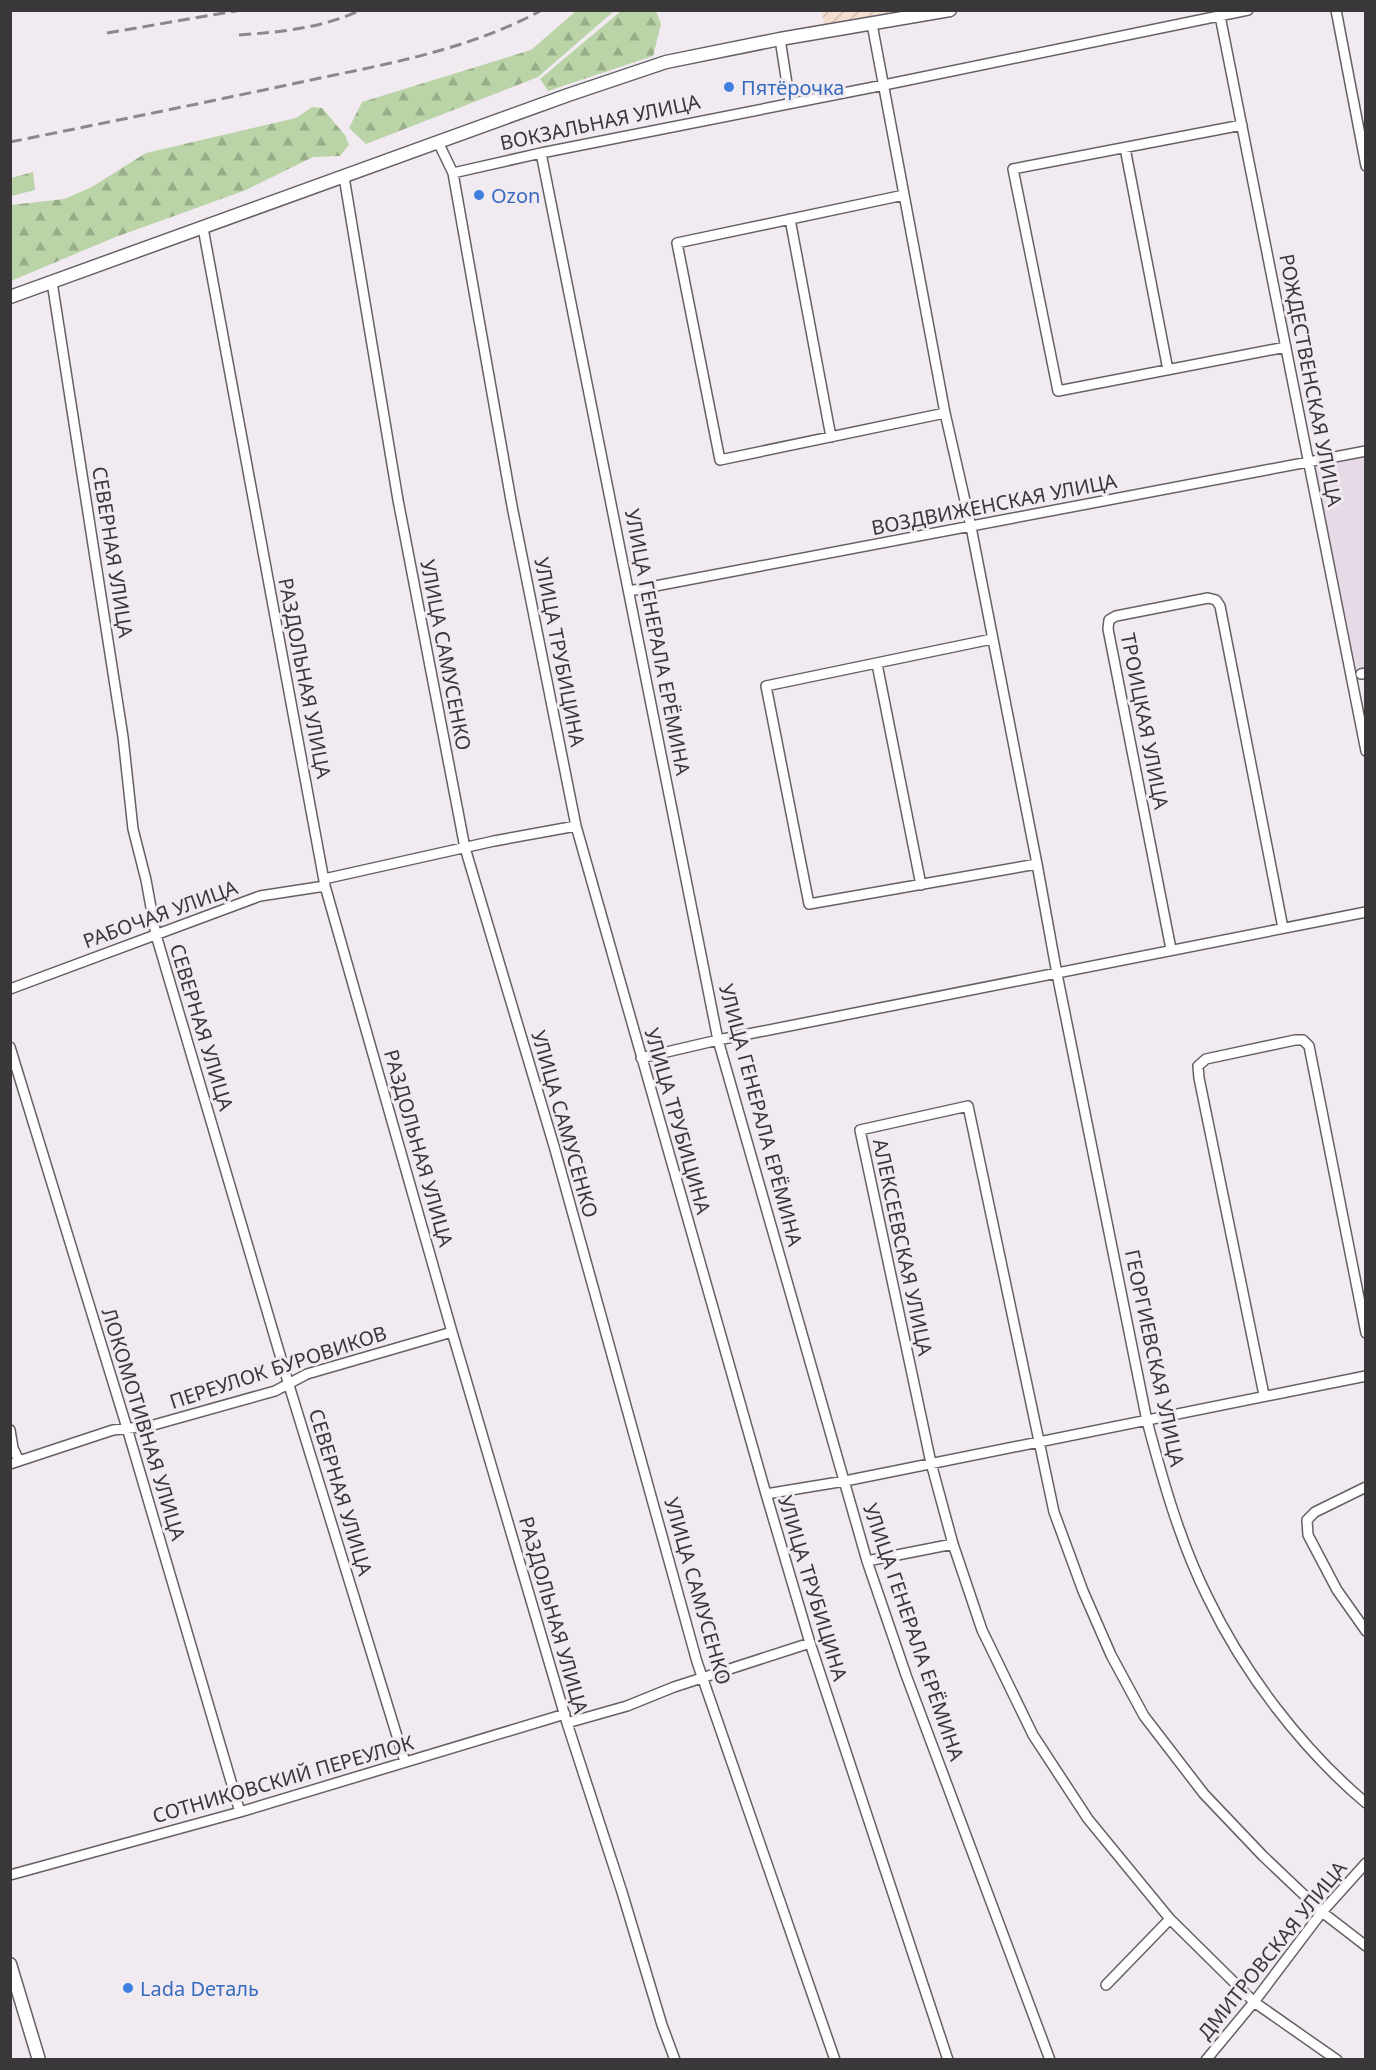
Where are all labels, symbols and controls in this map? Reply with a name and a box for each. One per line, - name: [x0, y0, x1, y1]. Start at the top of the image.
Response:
- place label: Пятёрочка: [741, 74, 844, 101]
- marker: Пятёрочка: [722, 80, 736, 94]
- street label: ВОКЗАЛЬНАЯ УЛИЦА: [497, 88, 703, 156]
- place label: Ozon: [491, 182, 540, 209]
- marker: Ozon: [472, 188, 486, 202]
- street label: РОЖДЕСТВЕНСКАЯ УЛИЦА: [1273, 251, 1349, 509]
- street label: СЕВЕРНАЯ УЛИЦА: [86, 465, 140, 640]
- street label: ВОЗДВИЖЕНСКАЯ УЛИЦА: [869, 467, 1119, 541]
- street label: УЛИЦА ГЕНЕРАЛА ЕРЁМИНА: [619, 507, 697, 778]
- street label: УЛИЦА ТРУБИЦИНА: [528, 555, 592, 749]
- street label: УЛИЦА САМУСЕНКО: [414, 557, 478, 753]
- street label: РАЗДОЛЬНАЯ УЛИЦА: [272, 575, 338, 781]
- street label: ТРОИЦКАЯ УЛИЦА: [1115, 631, 1175, 812]
- street label: РАБОЧАЯ УЛИЦА: [79, 873, 241, 955]
- street label: СЕВЕРНАЯ УЛИЦА: [164, 940, 240, 1114]
- street label: УЛИЦА ГЕНЕРАЛА ЕРЁМИНА: [713, 981, 809, 1249]
- street label: УЛИЦА ТРУБИЦИНА: [638, 1025, 718, 1217]
- street label: УЛИЦА САМУСЕНКО: [525, 1027, 605, 1221]
- street label: РАЗДОЛЬНАЯ УЛИЦА: [378, 1046, 460, 1250]
- street label: АЛЕКСЕЕВСКАЯ УЛИЦА: [867, 1136, 939, 1358]
- street label: ГЕОРГИЕВСКАЯ УЛИЦА: [1119, 1247, 1191, 1469]
- street label: ЛОКОМОТИВНАЯ УЛИЦА: [96, 1305, 192, 1544]
- street label: ПЕРЕУЛОК БУРОВИКОВ: [166, 1319, 390, 1415]
- street label: СЕВЕРНАЯ УЛИЦА: [303, 1405, 379, 1579]
- street label: УЛИЦА ТРУБИЦИНА: [772, 1492, 854, 1684]
- street label: УЛИЦА САМУСЕНКО: [658, 1494, 738, 1688]
- street label: УЛИЦА ГЕНЕРАЛА ЕРЁМИНА: [857, 1500, 971, 1765]
- street label: РАЗДОЛЬНАЯ УЛИЦА: [513, 1513, 595, 1717]
- street label: СОТНИКОВСКИЙ ПЕРЕУЛОК: [149, 1729, 417, 1829]
- street label: ДМИТРОВСКАЯ УЛИЦА: [1192, 1855, 1353, 2045]
- place label: Lada Dеталь: [140, 1975, 259, 2002]
- marker: Lada Dеталь: [121, 1981, 135, 1995]

